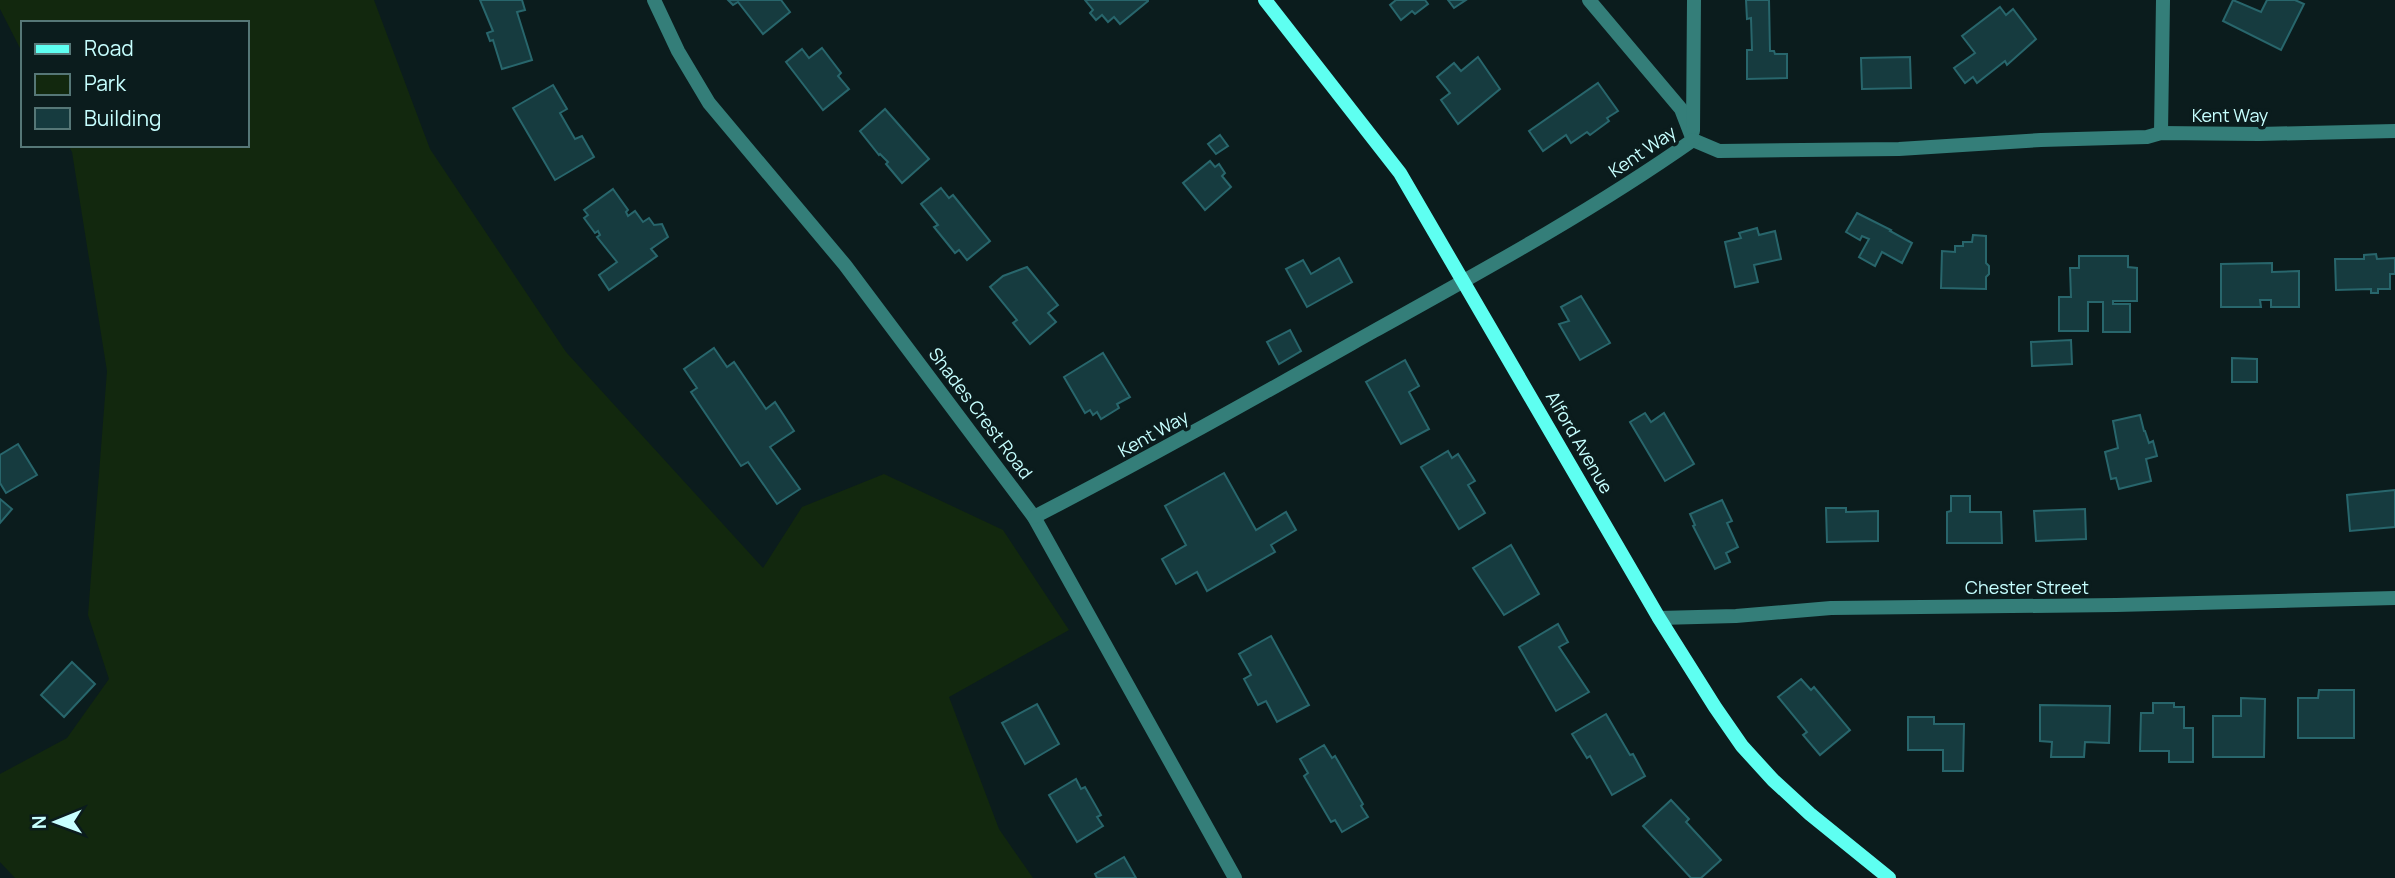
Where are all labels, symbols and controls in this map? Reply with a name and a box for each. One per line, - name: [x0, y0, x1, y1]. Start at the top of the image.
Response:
- legend: [21, 21, 248, 147]
- text: Road: [84, 34, 134, 62]
- text: Park: [84, 69, 126, 97]
- street label: Kent Way: [2192, 103, 2269, 127]
- text: Building: [84, 104, 161, 132]
- street label: Kent Way: [1603, 119, 1681, 182]
- street label: Shades Crest Road: [924, 342, 1038, 484]
- street label: Alford Avenue: [1541, 386, 1619, 498]
- street label: Kent Way: [1114, 404, 1193, 462]
- street label: Chester Street: [1965, 575, 2089, 599]
- north arrow: [21, 787, 91, 857]
- text: N: [26, 815, 52, 829]

